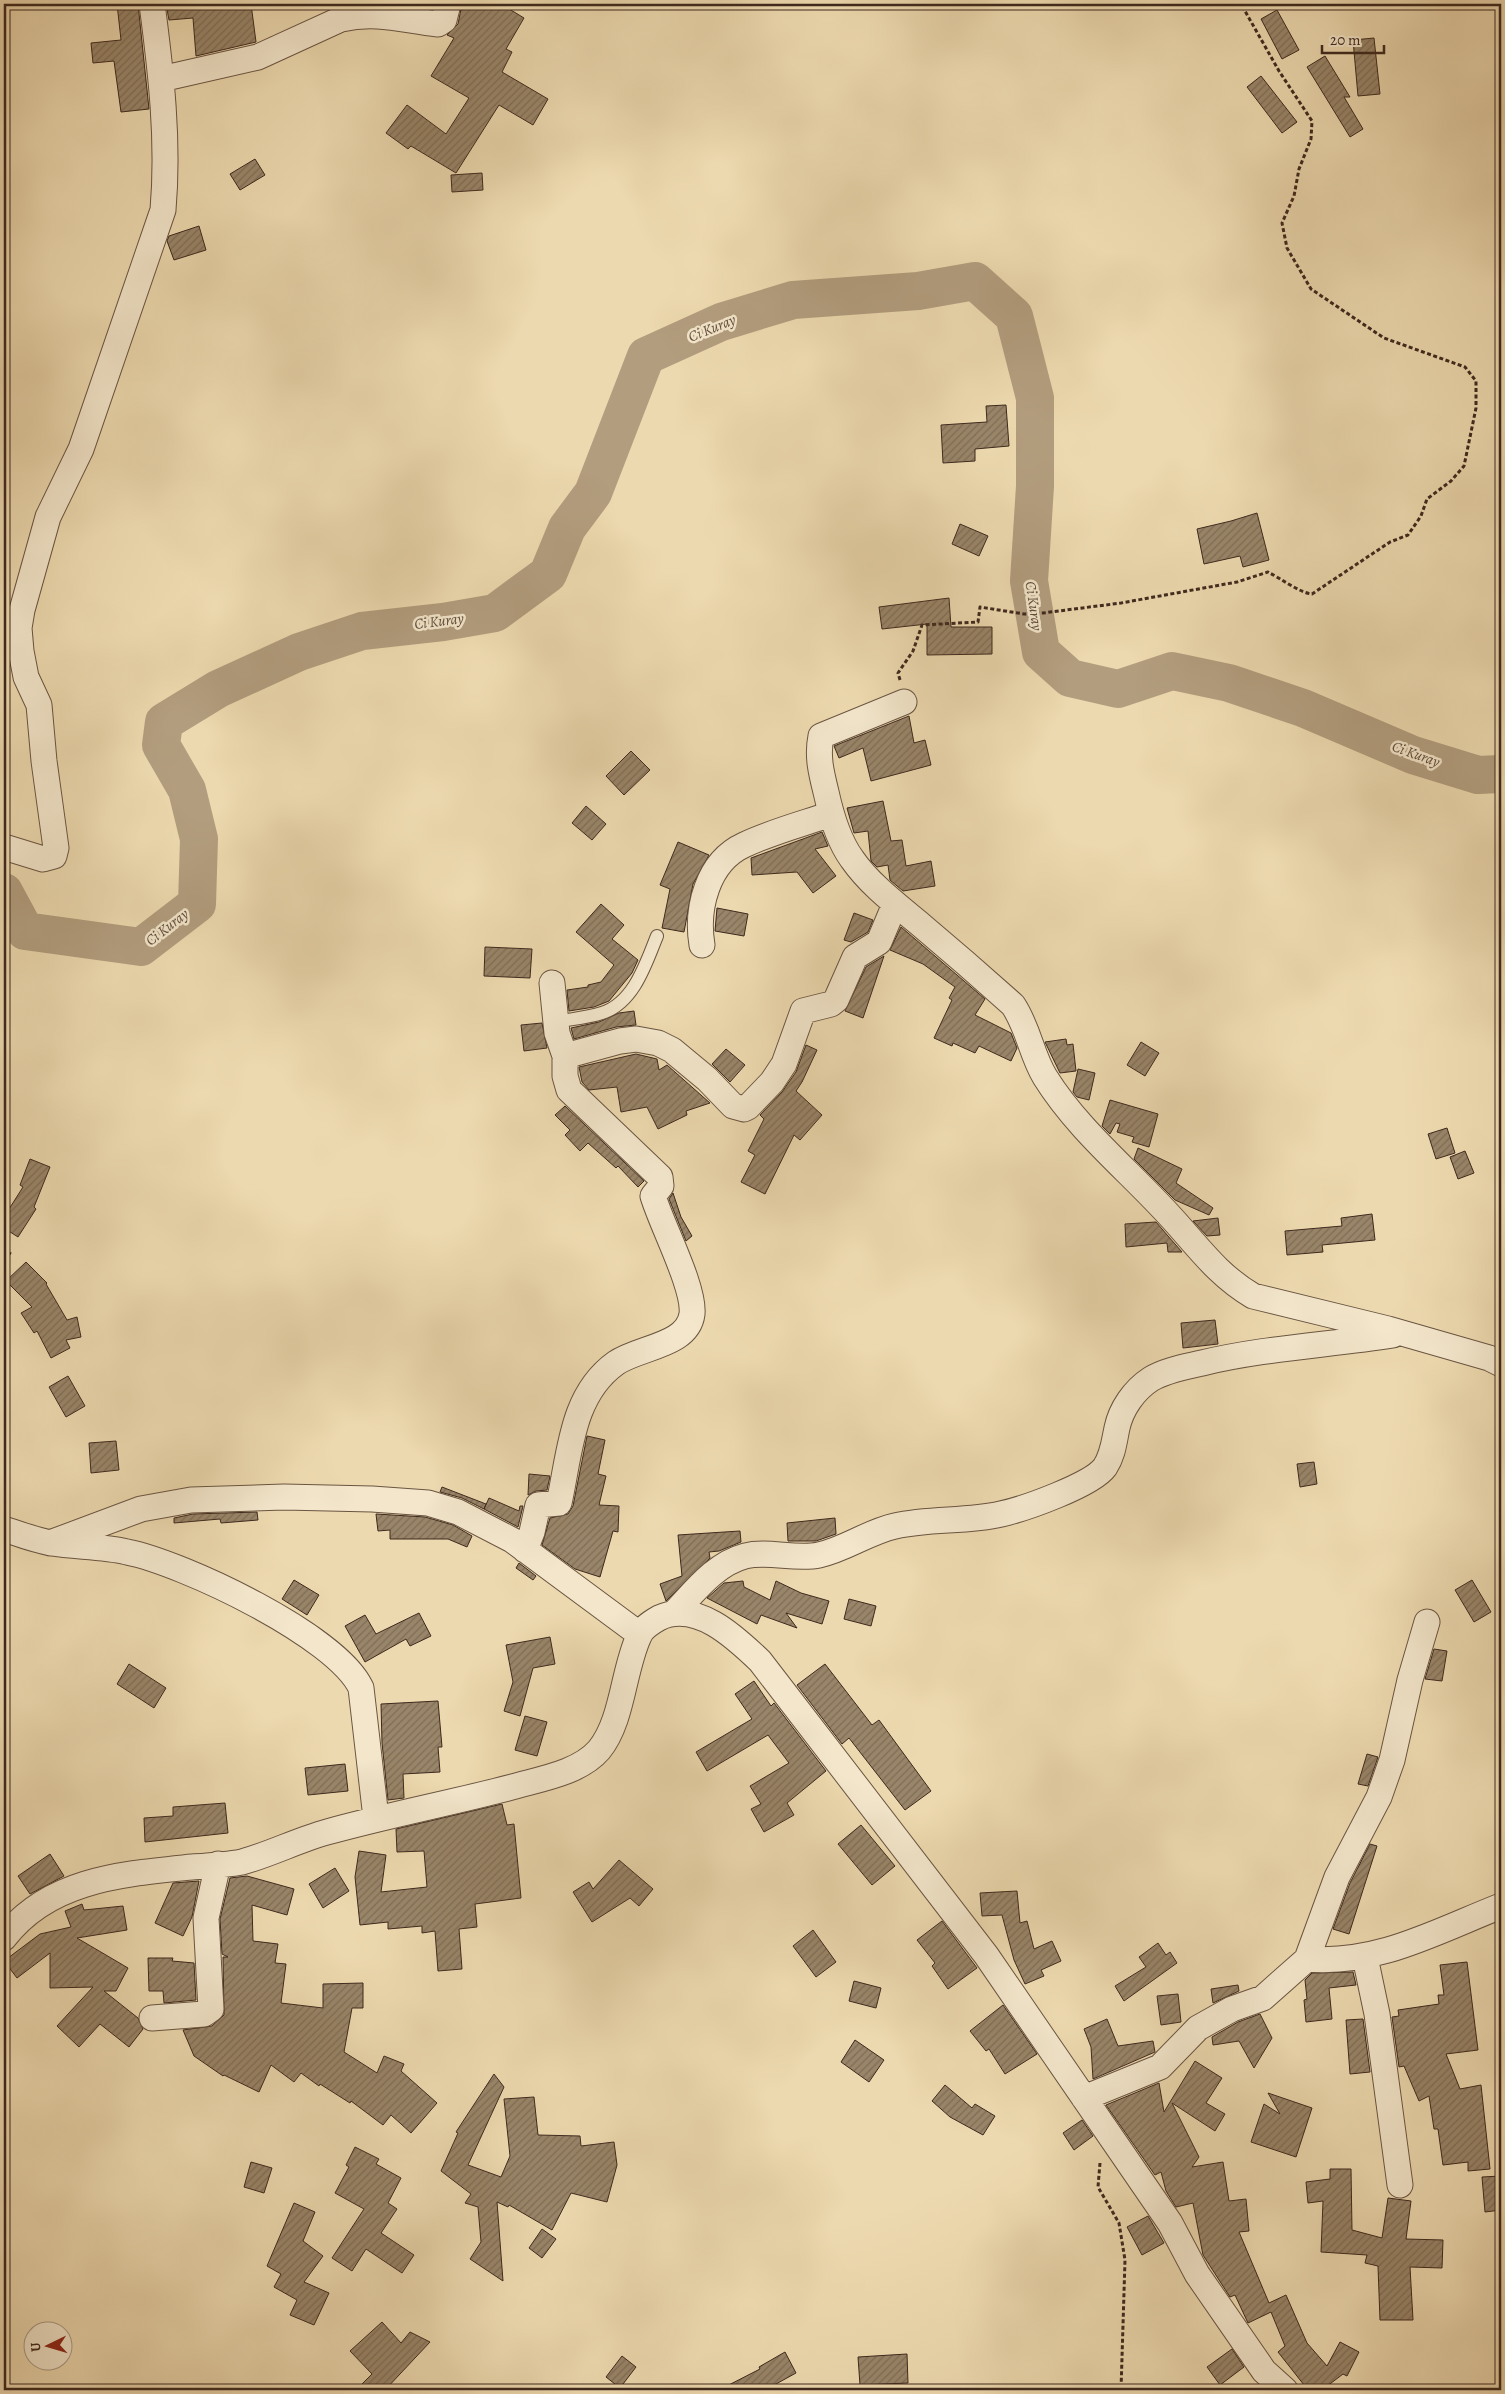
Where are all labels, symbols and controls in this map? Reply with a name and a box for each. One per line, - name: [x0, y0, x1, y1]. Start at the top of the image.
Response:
- scale bar: [1322, 22, 1385, 54]
- text: 20 m: [1330, 30, 1361, 50]
- water label: Ci Kuray: [685, 309, 739, 347]
- water label: Ci Kuray: [1021, 580, 1047, 632]
- water label: Ci Kuray: [413, 608, 465, 634]
- water label: Ci Kuray: [1389, 736, 1443, 772]
- water label: Ci Kuray: [141, 904, 193, 950]
- north arrow: [22, 2322, 72, 2372]
- text: U: [26, 2342, 45, 2353]

